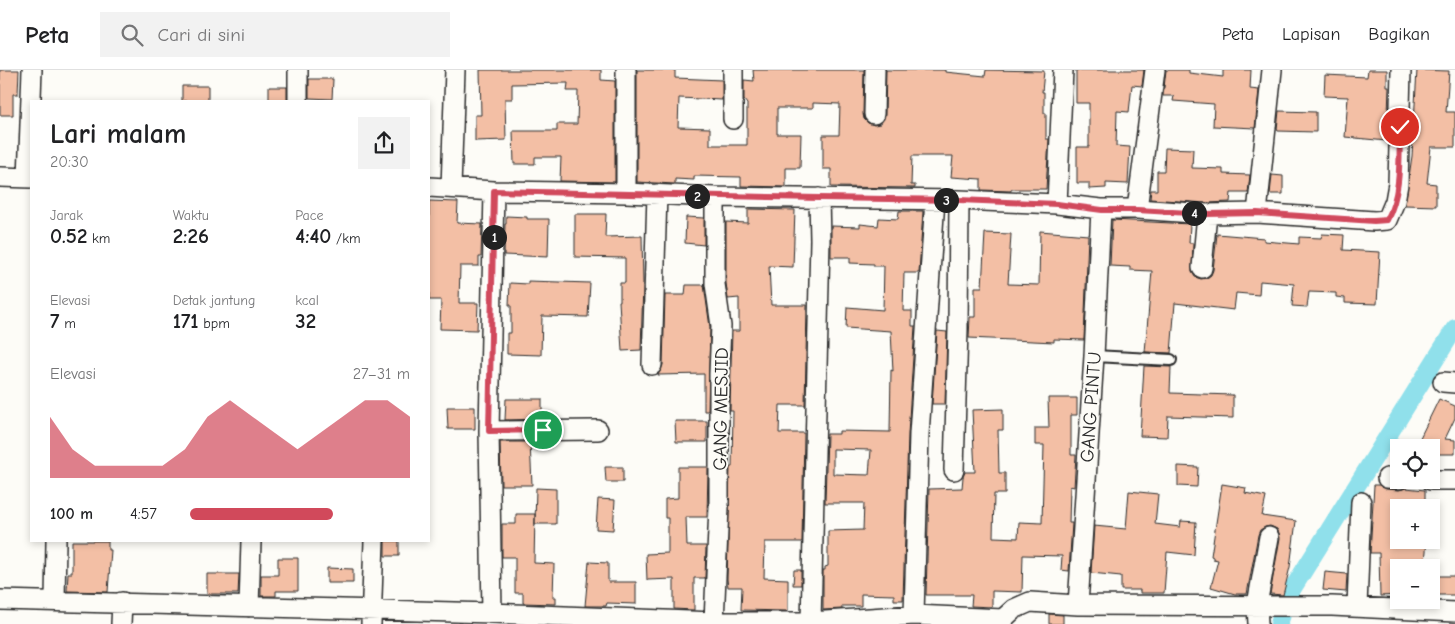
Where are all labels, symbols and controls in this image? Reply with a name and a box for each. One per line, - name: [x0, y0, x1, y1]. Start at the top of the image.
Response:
- search box: [100, 12, 450, 57]
- text: Peta: [25, 21, 70, 49]
- icon: search: [118, 21, 146, 49]
- text: Cari di sini: [158, 24, 245, 46]
- text: Peta: [1222, 24, 1254, 45]
- text: Lapisan: [1282, 24, 1340, 45]
- text: Bagikan: [1368, 24, 1430, 45]
- pin: [1379, 106, 1421, 148]
- icon: check: [1386, 113, 1414, 141]
- button: share: [358, 117, 410, 169]
- text: Lari malam: [50, 118, 186, 150]
- text: 20:30: [50, 153, 89, 171]
- pin: 2: [684, 184, 710, 208]
- text: 2: [694, 188, 701, 205]
- pin: 3: [934, 188, 958, 212]
- text: 3: [943, 192, 950, 209]
- pin: 4: [1182, 200, 1206, 226]
- text: 4: [1191, 205, 1198, 222]
- text: Jarak: [50, 207, 83, 224]
- text: Waktu: [173, 207, 209, 224]
- text: Pace: [295, 207, 324, 224]
- text: 0.52: [50, 224, 87, 248]
- text: 2:26: [173, 224, 209, 248]
- text: 4:40: [295, 224, 331, 248]
- pin: 1: [482, 224, 506, 250]
- text: 1: [492, 229, 497, 246]
- text: km: [87, 230, 110, 247]
- text: /km: [331, 230, 361, 247]
- text: Elevasi: [50, 292, 90, 309]
- text: Detak jantung: [173, 292, 255, 309]
- text: kcal: [295, 292, 319, 309]
- text: 7: [50, 309, 59, 333]
- text: 171: [173, 309, 199, 333]
- text: 32: [295, 309, 316, 333]
- text: m: [59, 315, 76, 332]
- text: bpm: [199, 315, 230, 332]
- street label: GANG MESJID: [709, 347, 733, 471]
- street label: GANG PINTU: [1076, 351, 1106, 463]
- text: Elevasi: [50, 365, 96, 383]
- text: 27–31 m: [353, 365, 410, 383]
- pin: [522, 409, 564, 451]
- icon: arrive: [529, 416, 557, 444]
- map controls: [1390, 439, 1440, 609]
- button: locate: [1390, 439, 1440, 489]
- button: +: [1390, 499, 1440, 549]
- text: 100 m: [50, 505, 93, 523]
- text: 4:57: [130, 505, 157, 523]
- button: −: [1390, 559, 1440, 609]

